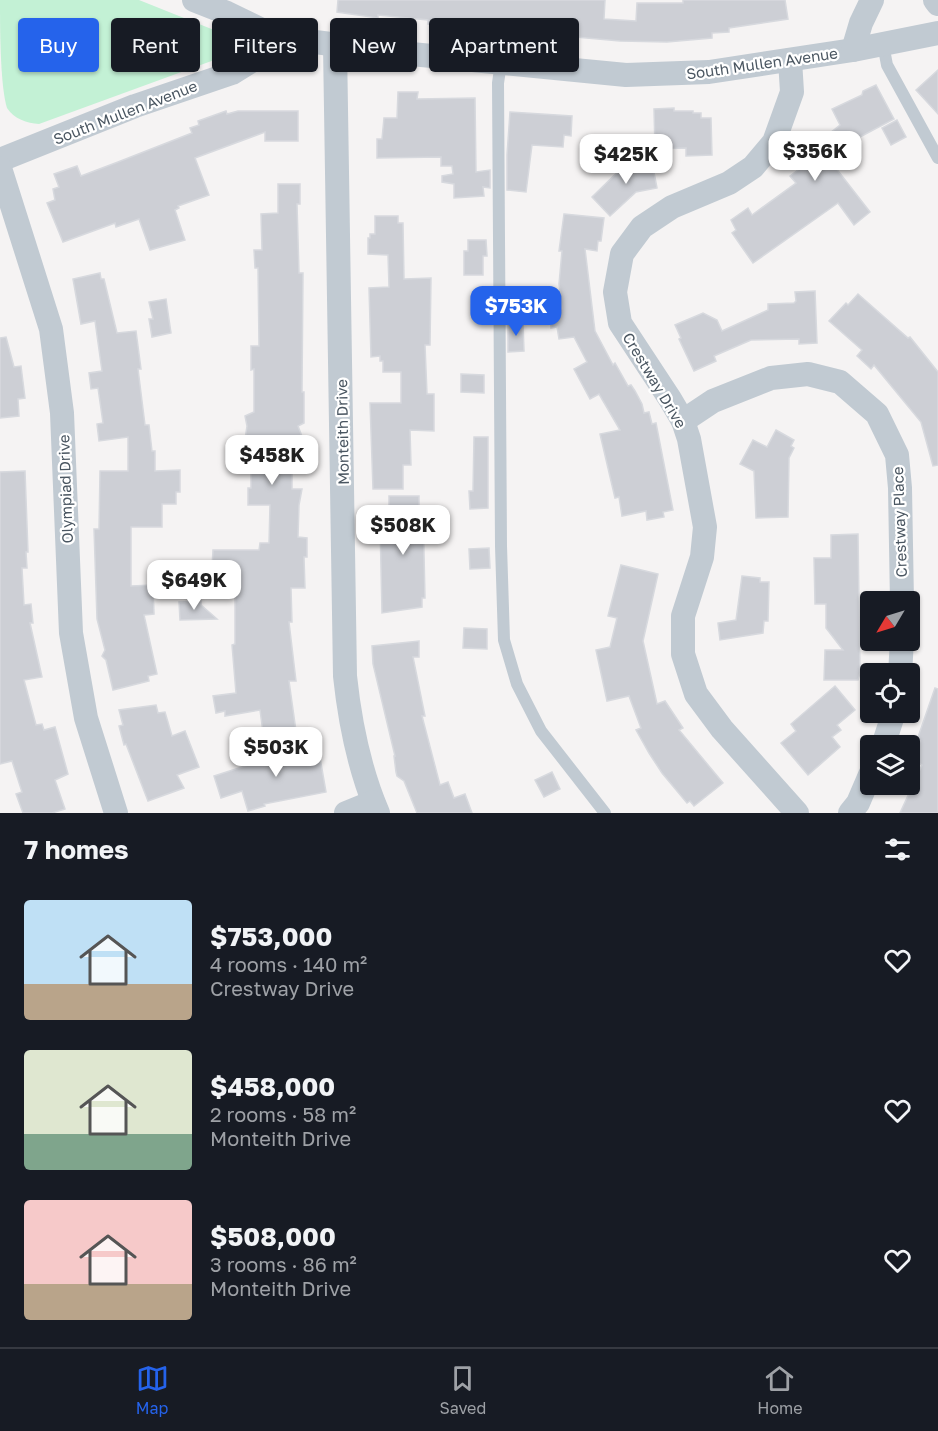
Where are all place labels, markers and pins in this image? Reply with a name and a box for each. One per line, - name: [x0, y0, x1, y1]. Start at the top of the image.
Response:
- pin: $356K: [773, 131, 857, 182]
- pin: $425K: [584, 134, 668, 185]
- pin: $753K: [474, 286, 558, 337]
- pin: $458K: [230, 435, 314, 486]
- pin: $508K: [361, 505, 445, 556]
- pin: $649K: [152, 560, 236, 611]
- pin: $503K: [234, 727, 318, 778]

